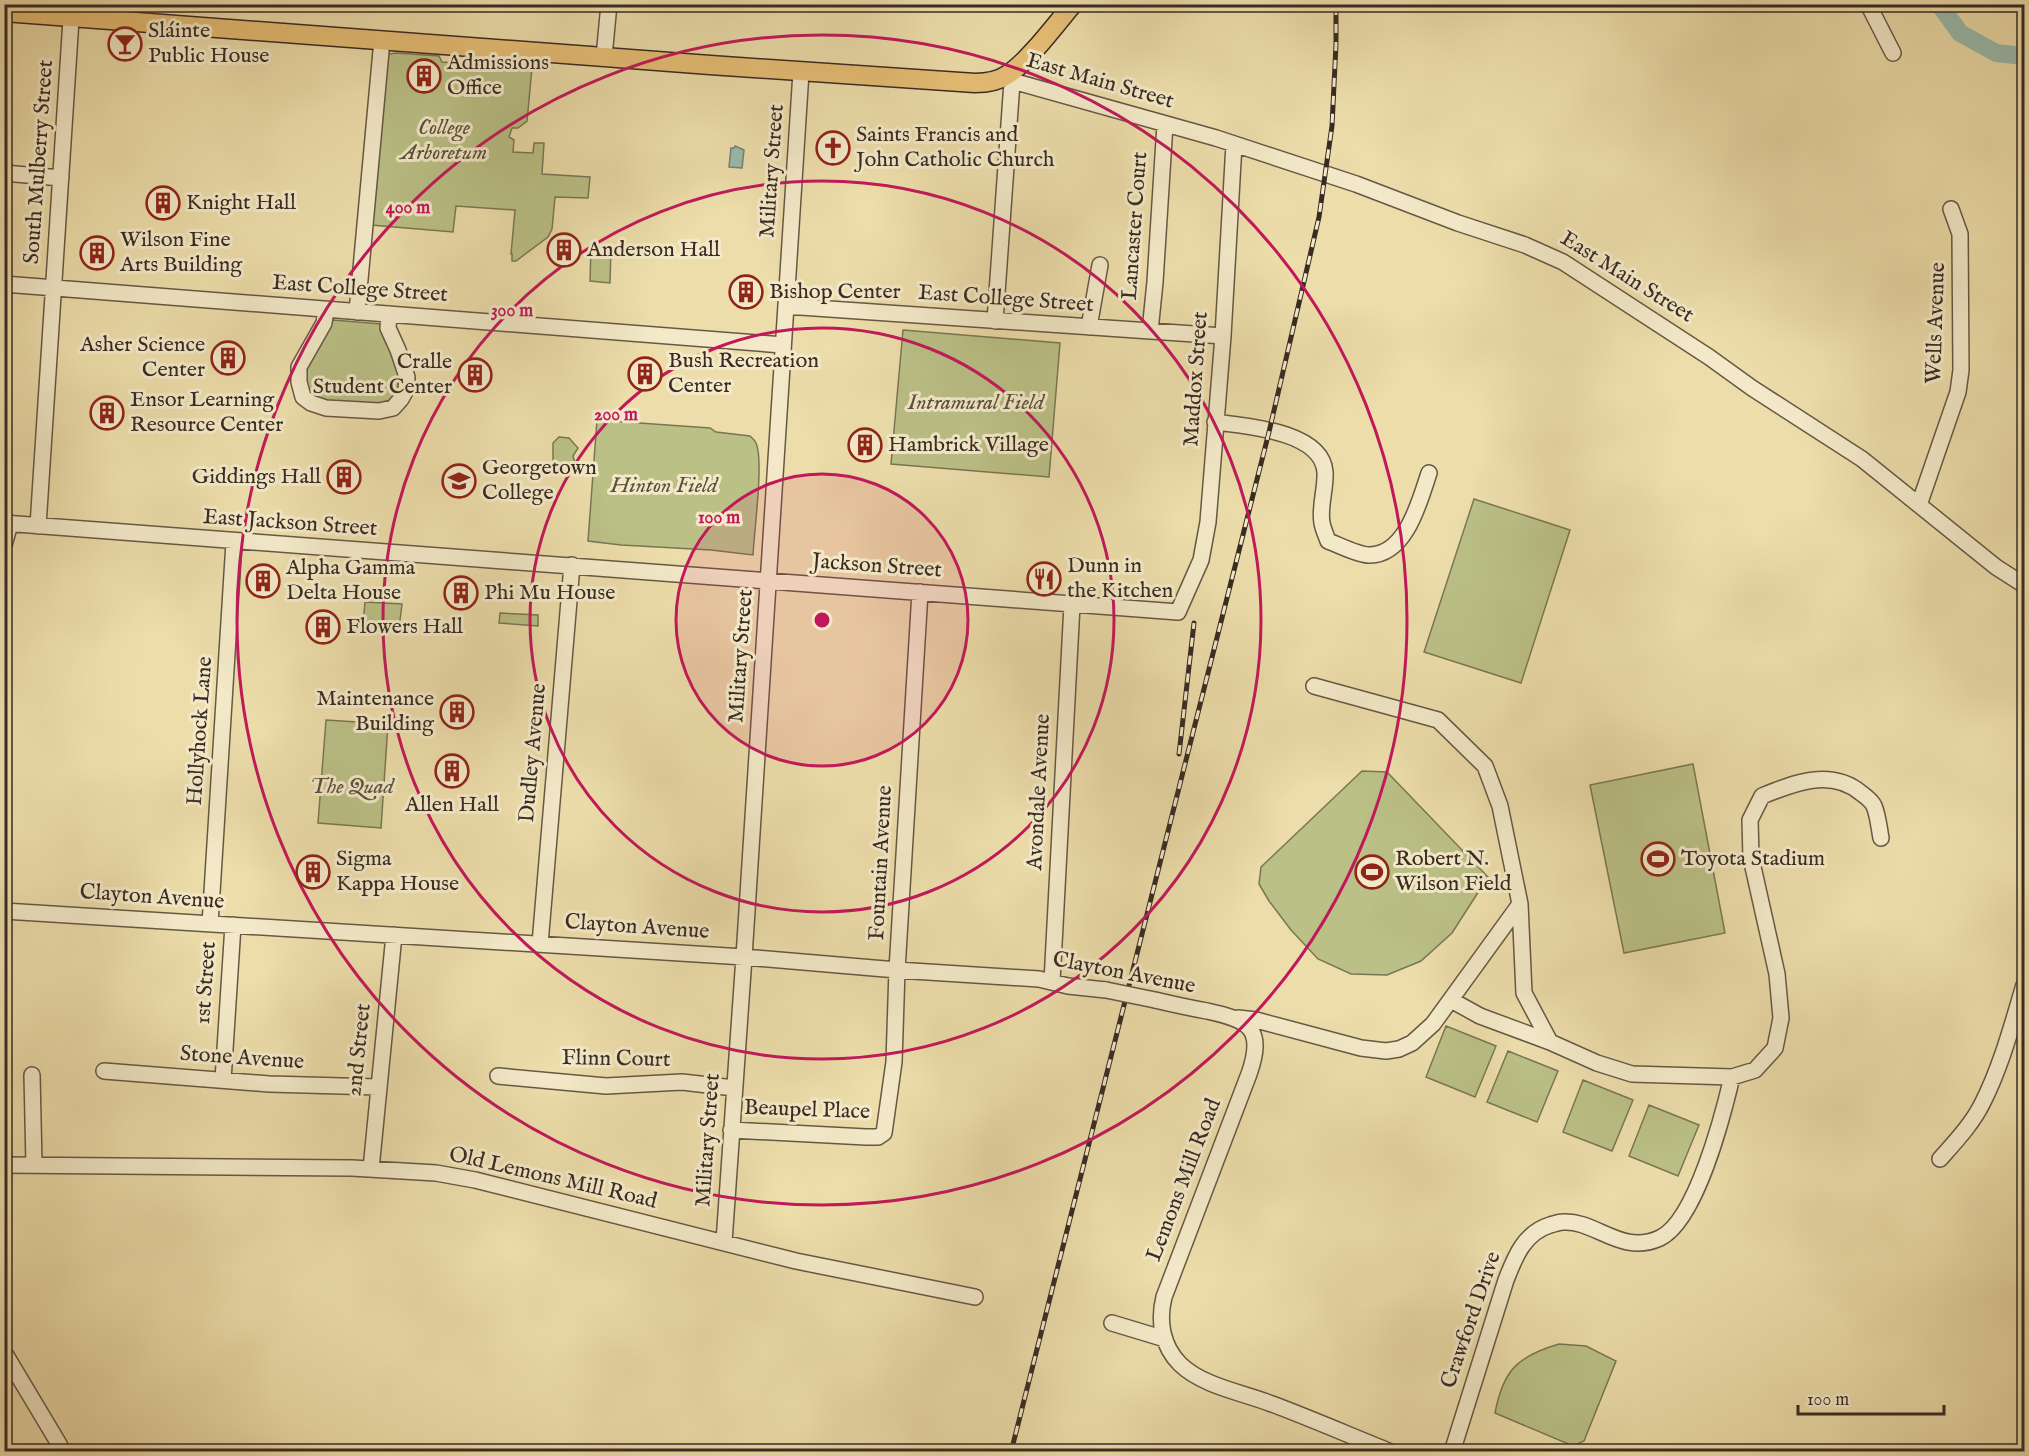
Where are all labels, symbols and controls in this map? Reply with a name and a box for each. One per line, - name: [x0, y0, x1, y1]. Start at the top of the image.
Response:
- place label: Sláinte Public House: [148, 17, 269, 70]
- bar icon: Sláinte Public House: [107, 26, 143, 62]
- street label: East Main Street: [1023, 47, 1177, 116]
- place label: Admissions Office: [446, 49, 549, 102]
- street label: South Mulberry Street: [18, 58, 60, 265]
- building icon: Admissions Office: [406, 58, 442, 94]
- street label: Military Street: [753, 103, 791, 239]
- park label: College Arboretum: [399, 114, 487, 167]
- place label: Saints Francis and John Catholic Church: [853, 121, 1055, 174]
- church icon: Saints Francis and John Catholic Church: [815, 130, 851, 166]
- street label: Lancaster Court: [1116, 150, 1154, 301]
- building icon: Knight Hall: [145, 185, 181, 221]
- place label: Knight Hall: [186, 189, 296, 217]
- text: 400 m: [386, 197, 430, 220]
- street label: East Main Street: [1555, 225, 1699, 329]
- place label: Wilson Fine Arts Building: [119, 226, 243, 279]
- building icon: Anderson Hall: [546, 232, 582, 268]
- building icon: Wilson Fine Arts Building: [79, 235, 115, 271]
- place label: Anderson Hall: [586, 236, 720, 264]
- street label: Wells Avenue: [1920, 262, 1952, 384]
- street label: East College Street: [271, 269, 449, 309]
- building icon: Bishop Center: [728, 274, 764, 310]
- place label: Bishop Center: [769, 278, 901, 306]
- street label: East College Street: [917, 279, 1095, 319]
- text: 300 m: [491, 300, 533, 323]
- street label: Maddox Street: [1177, 310, 1215, 448]
- place label: Asher Science Center: [79, 331, 205, 384]
- building icon: Asher Science Center: [210, 340, 246, 376]
- place label: Bush Recreation Center: [668, 347, 819, 400]
- place label: Cralle Student Center: [313, 348, 452, 401]
- building icon: Bush Recreation Center: [627, 356, 663, 392]
- building icon: Cralle Student Center: [457, 357, 493, 393]
- place label: Ensor Learning Resource Center: [130, 386, 283, 439]
- park label: Intramural Field: [907, 389, 1046, 417]
- building icon: Ensor Learning Resource Center: [89, 395, 125, 431]
- text: 200 m: [594, 404, 638, 427]
- building icon: Hambrick Village: [847, 427, 883, 463]
- place label: Hambrick Village: [888, 431, 1049, 459]
- place label: Georgetown College: [482, 454, 597, 507]
- building icon: Giddings Hall: [326, 459, 362, 495]
- place label: Giddings Hall: [192, 463, 321, 491]
- school or university icon: Georgetown College: [441, 463, 477, 499]
- park label: Hinton Field: [609, 472, 719, 500]
- street label: East Jackson Street: [202, 503, 379, 543]
- text: 100 m: [698, 507, 740, 530]
- street label: Jackson Street: [808, 547, 943, 585]
- place label: Dunn in the Kitchen: [1067, 552, 1174, 605]
- place label: Alpha Gamma Delta House: [285, 554, 416, 607]
- restaurant icon: Dunn in the Kitchen: [1026, 561, 1062, 597]
- building icon: Alpha Gamma Delta House: [245, 563, 281, 599]
- building icon: Phi Mu House: [443, 575, 479, 611]
- place label: Phi Mu House: [484, 579, 615, 607]
- street label: Military Street: [722, 588, 760, 724]
- building icon: Flowers Hall: [305, 609, 341, 645]
- centre of rings: [812, 610, 832, 630]
- place label: Flowers Hall: [346, 613, 463, 641]
- street label: Hollyhock Lane: [181, 656, 219, 806]
- street label: Dudley Avenue: [513, 682, 553, 824]
- place label: Maintenance Building: [316, 685, 435, 738]
- building icon: Maintenance Building: [439, 694, 475, 730]
- street label: Avondale Avenue: [1021, 713, 1057, 872]
- building icon: Allen Hall: [434, 753, 470, 789]
- park label: The Quad: [310, 773, 396, 801]
- street label: Fountain Avenue: [863, 785, 899, 941]
- place label: Allen Hall: [404, 791, 499, 819]
- sports icon: Toyota Stadium: [1640, 841, 1676, 877]
- place label: Sigma Kappa House: [336, 845, 459, 898]
- place label: Robert N. Wilson Field: [1395, 845, 1512, 898]
- place label: Toyota Stadium: [1681, 845, 1825, 873]
- building icon: Sigma Kappa House: [295, 854, 331, 890]
- sports icon: Robert N. Wilson Field: [1354, 854, 1390, 890]
- street label: Clayton Avenue: [79, 878, 225, 916]
- street label: Clayton Avenue: [564, 908, 710, 946]
- street label: 1st Street: [189, 940, 223, 1025]
- street label: Clayton Avenue: [1050, 945, 1198, 1001]
- street label: 2nd Street: [340, 1002, 378, 1098]
- street label: Stone Avenue: [179, 1040, 305, 1076]
- street label: Flinn Court: [561, 1044, 671, 1074]
- street label: Military Street: [689, 1072, 727, 1208]
- street label: Beaupel Place: [743, 1094, 871, 1126]
- street label: Lemons Mill Road: [1140, 1094, 1228, 1265]
- street label: Old Lemons Mill Road: [446, 1140, 660, 1216]
- street label: Crawford Drive: [1435, 1248, 1507, 1392]
- scale bar: [1798, 1378, 1944, 1416]
- text: 100 m: [1807, 1389, 1849, 1412]

